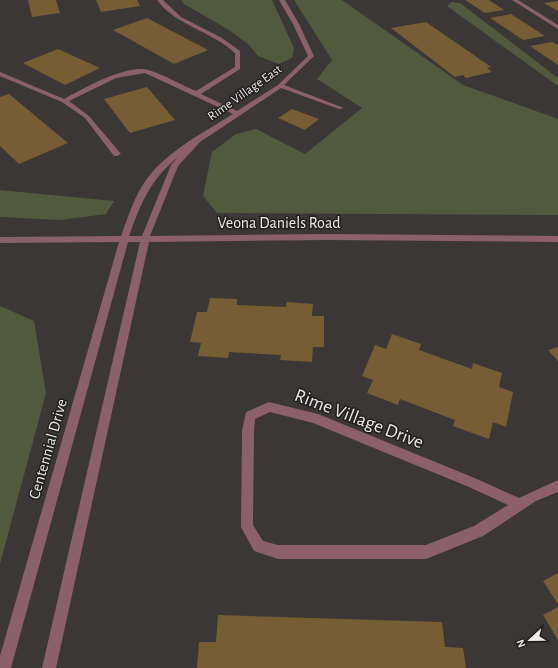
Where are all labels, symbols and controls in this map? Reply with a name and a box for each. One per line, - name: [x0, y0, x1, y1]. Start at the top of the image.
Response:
- street label: Rime Village East: [206, 63, 284, 123]
- street label: Veona Daniels Road: [217, 215, 341, 231]
- street label: Rime Village Drive: [292, 386, 426, 452]
- street label: Centennial Drive: [26, 397, 70, 501]
- north arrow: [510, 620, 550, 660]
- text: N: [515, 638, 528, 649]

